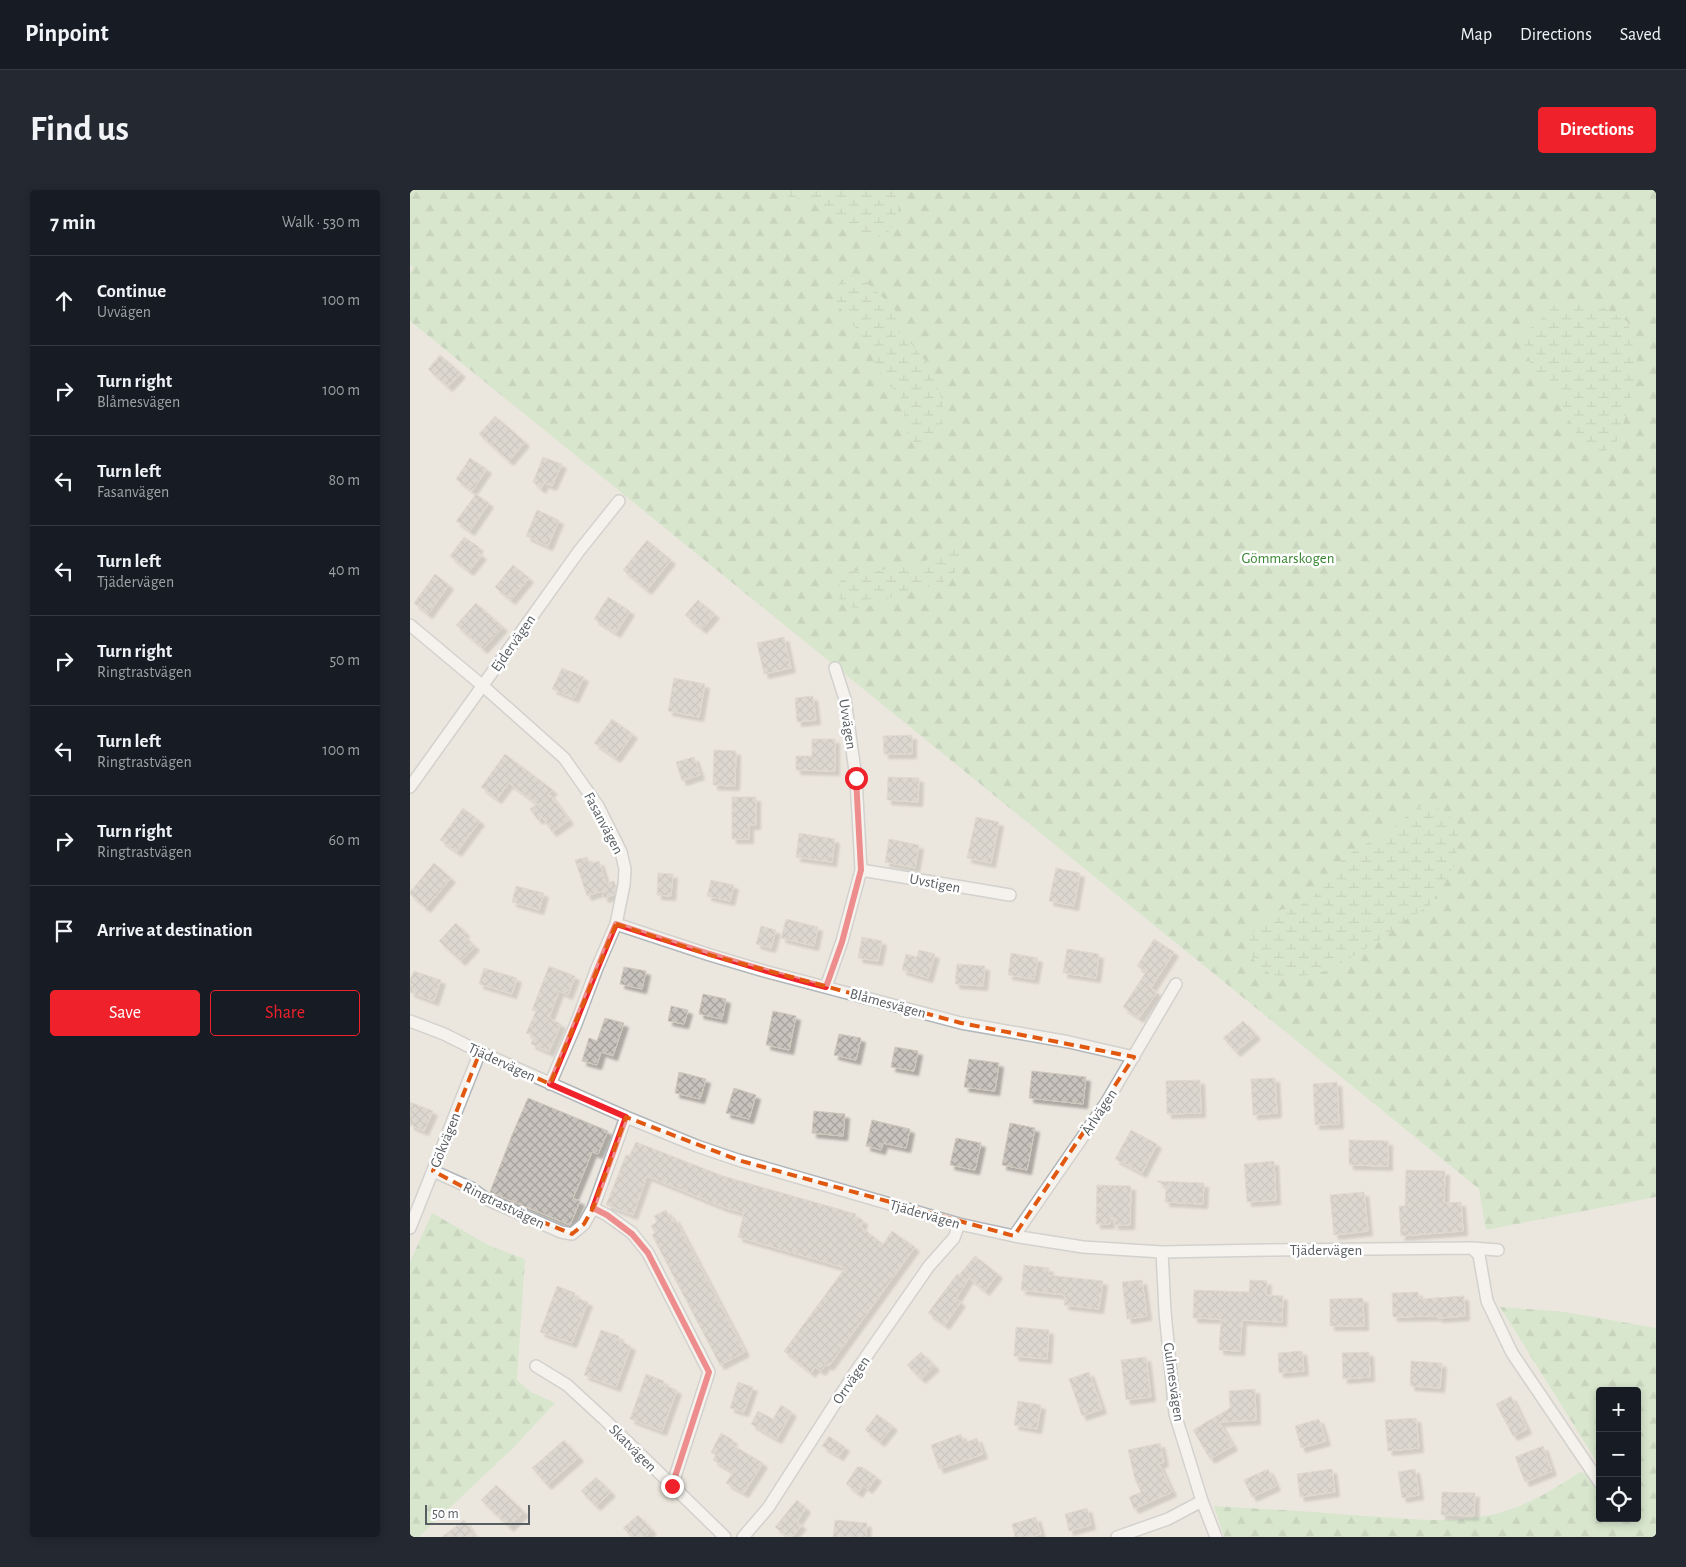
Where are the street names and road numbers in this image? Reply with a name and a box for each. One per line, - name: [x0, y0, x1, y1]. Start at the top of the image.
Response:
- street label: Ejdervägen: [488, 612, 538, 675]
- street label: Uvvägen: [836, 698, 859, 750]
- street label: Fasanvägen: [581, 790, 626, 857]
- street label: Uvstigen: [908, 871, 962, 896]
- street label: Blåmesvägen: [848, 986, 927, 1021]
- street label: Tjädervägen: [466, 1040, 538, 1085]
- street label: Ärlvägen: [1078, 1086, 1120, 1138]
- street label: Gökvägen: [428, 1111, 463, 1170]
- street label: Ringtrastvägen: [461, 1179, 547, 1232]
- street label: Tjädervägen: [888, 1197, 962, 1232]
- street label: Tjädervägen: [1290, 1243, 1362, 1258]
- street label: Gulmesvägen: [1161, 1342, 1186, 1422]
- street label: Orrvägen: [830, 1354, 873, 1407]
- street label: Skatvägen: [606, 1422, 659, 1475]

